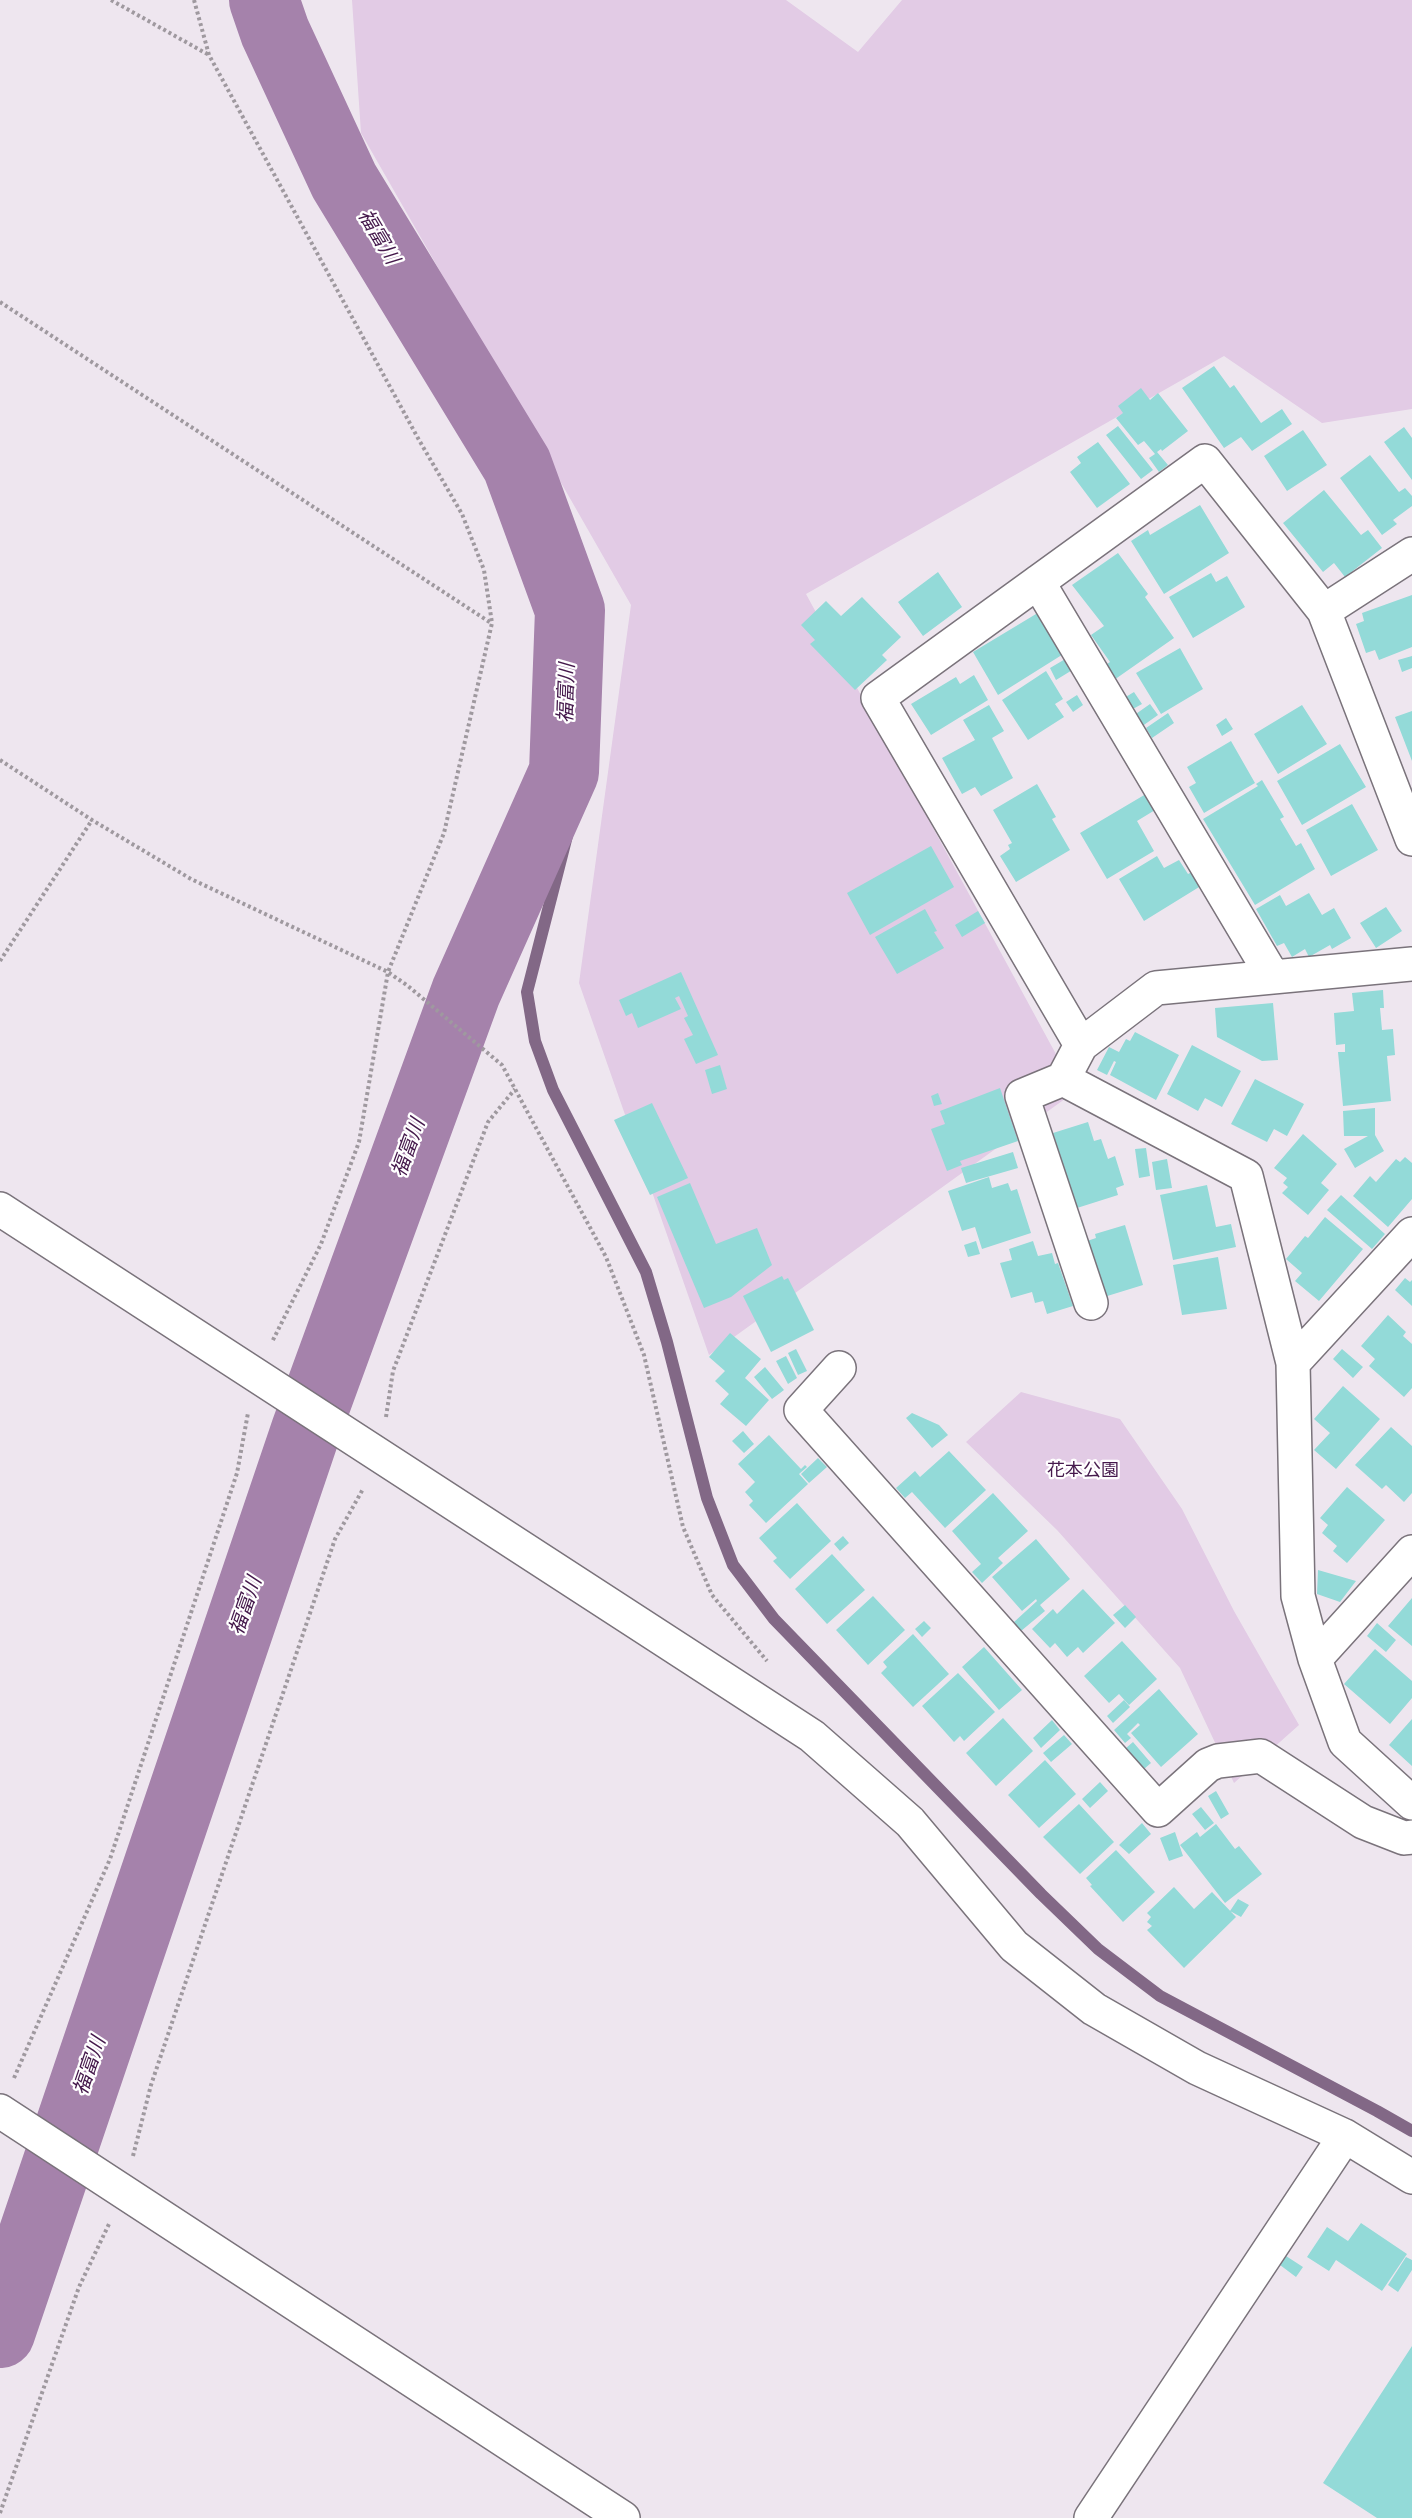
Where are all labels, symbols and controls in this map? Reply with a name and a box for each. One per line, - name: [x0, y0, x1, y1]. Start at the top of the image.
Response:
- water label: 福富川: [352, 205, 404, 269]
- water label: 福富川: [554, 663, 580, 723]
- water label: 福富川: [387, 1116, 431, 1180]
- park label: 花本公園: [1047, 1460, 1119, 1482]
- water label: 福富川: [225, 1574, 267, 1638]
- water label: 福富川: [69, 2034, 111, 2098]

